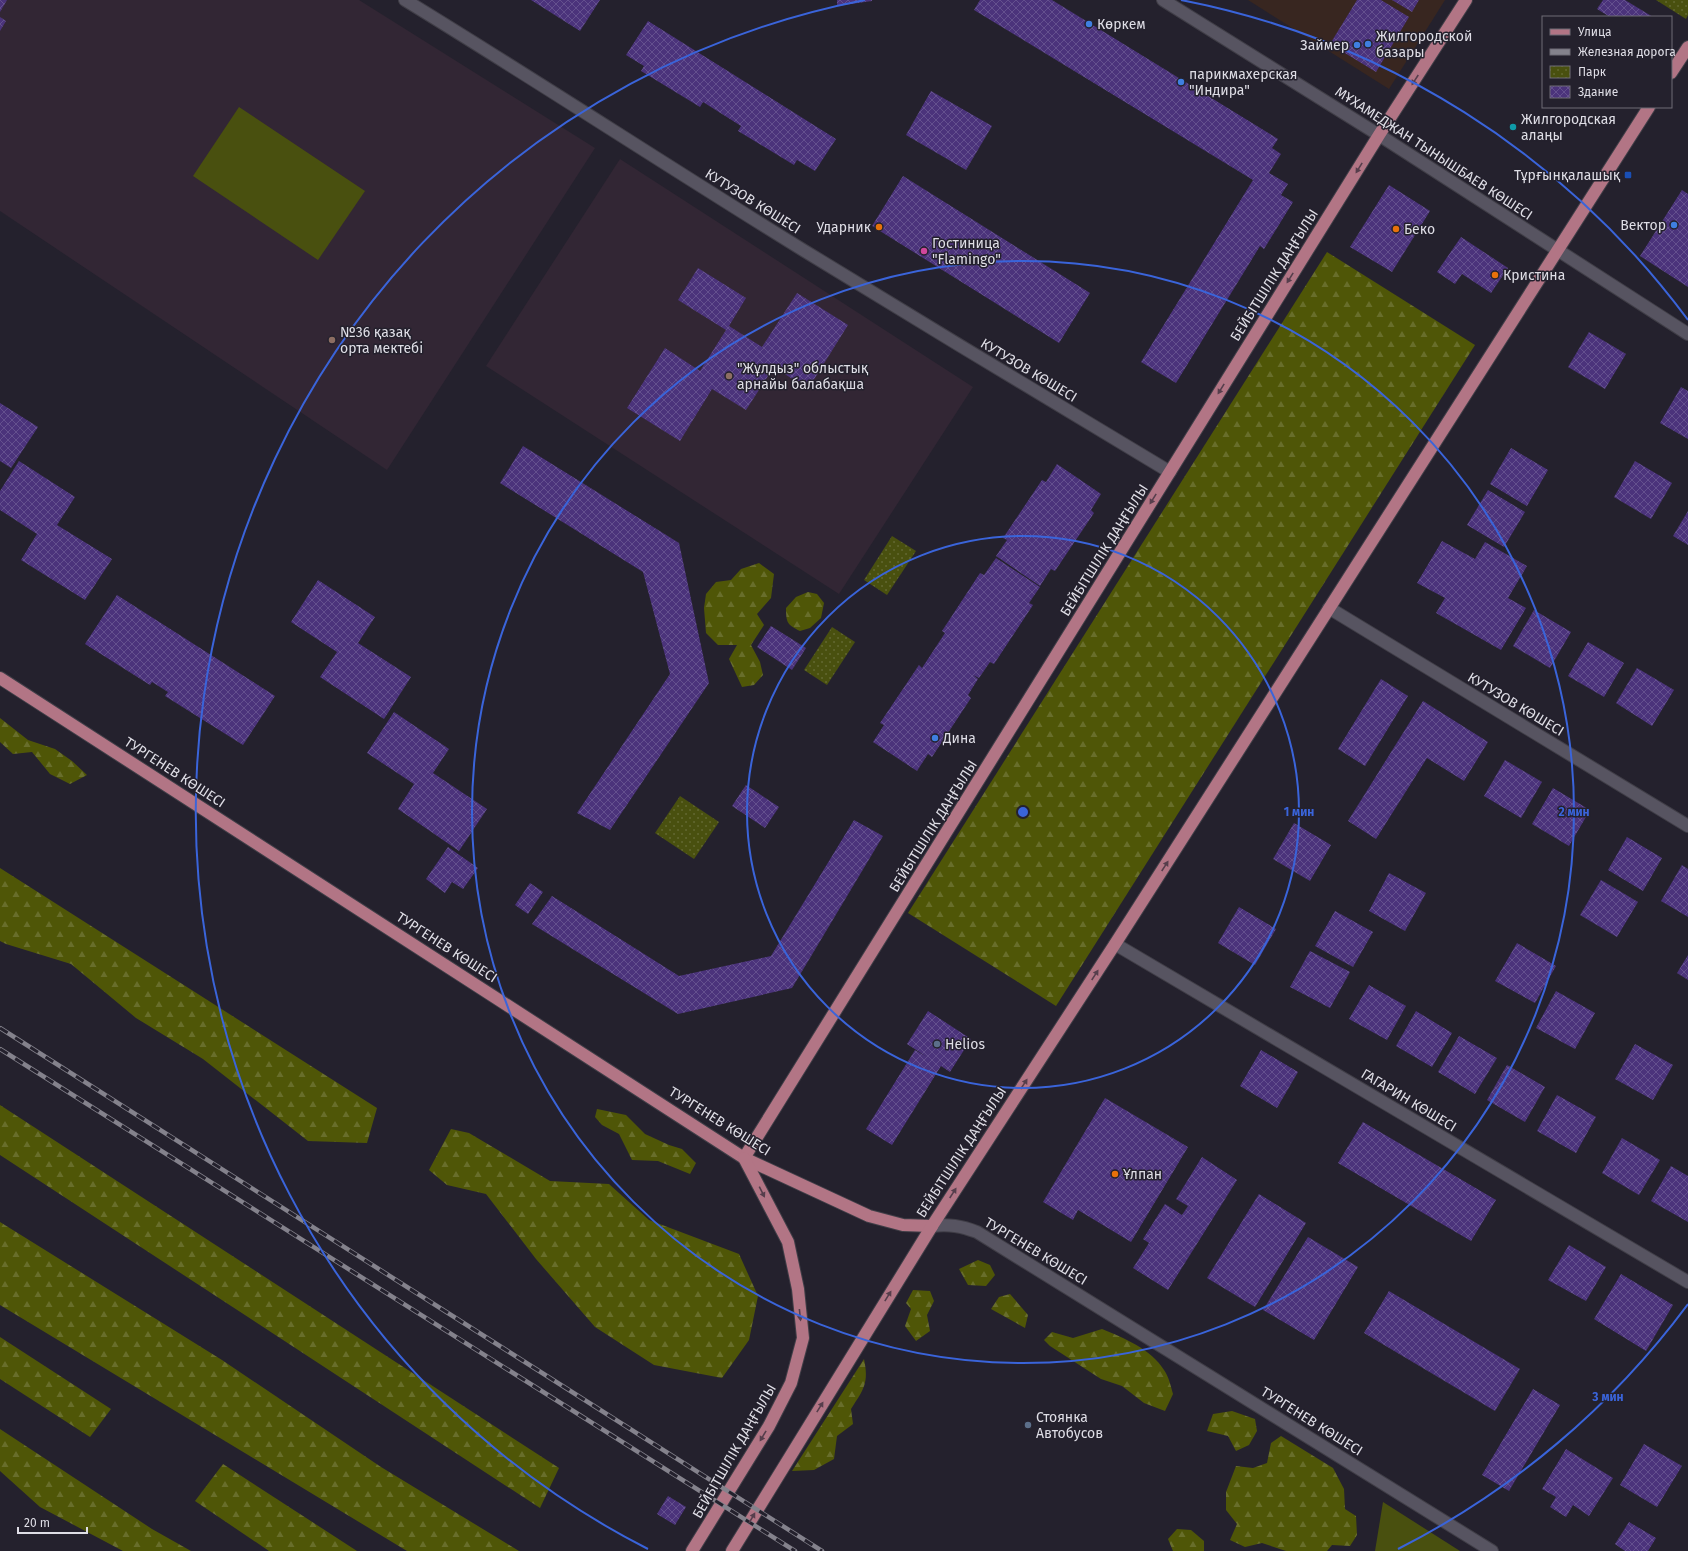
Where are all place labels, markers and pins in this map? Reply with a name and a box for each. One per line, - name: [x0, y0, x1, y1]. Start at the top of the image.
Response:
- place label: Көркем: [1097, 16, 1146, 33]
- marker: Көркем: [1084, 19, 1094, 29]
- place label: Жилгородской базары: [1376, 28, 1472, 61]
- place label: Займер: [1300, 37, 1349, 54]
- marker: Жилгородской базары: [1363, 39, 1373, 49]
- marker: Займер: [1352, 40, 1362, 50]
- place label: парикмахерская "Индира": [1189, 66, 1298, 99]
- marker: парикмахерская "Индира": [1176, 77, 1186, 87]
- place label: Жилгородская алаңы: [1521, 111, 1616, 144]
- marker: Жилгородская алаңы: [1508, 122, 1518, 132]
- place label: Тұрғынқалашық: [1514, 167, 1621, 184]
- marker: Тұрғынқалашық: [1623, 170, 1633, 180]
- place label: Вектор: [1620, 217, 1666, 234]
- place label: Ударник: [816, 219, 872, 236]
- marker: Вектор: [1669, 220, 1679, 230]
- place label: Беко: [1404, 221, 1435, 238]
- marker: Ударник: [874, 222, 884, 232]
- marker: Беко: [1391, 224, 1401, 234]
- place label: Гостиница "Flamingo": [932, 235, 1001, 268]
- marker: Гостиница "Flamingo": [919, 246, 929, 256]
- place label: Кристина: [1503, 267, 1565, 284]
- marker: Кристина: [1490, 270, 1500, 280]
- place label: №36 қазақ орта мектебі: [340, 324, 423, 357]
- marker: №36 қазақ орта мектебі: [327, 335, 337, 345]
- place label: "Жұлдыз" облыстық арнайы балабақша: [737, 360, 869, 393]
- marker: "Жұлдыз" облыстық арнайы балабақша: [724, 371, 734, 381]
- place label: Дина: [942, 730, 976, 747]
- marker: Дина: [930, 733, 940, 743]
- centre of rings: [1016, 805, 1030, 819]
- place label: Helios: [945, 1036, 985, 1053]
- marker: Helios: [932, 1039, 942, 1049]
- place label: Ұлпан: [1123, 1166, 1162, 1183]
- marker: Ұлпан: [1110, 1169, 1120, 1179]
- place label: Стоянка Автобусов: [1036, 1409, 1103, 1442]
- marker: Стоянка Автобусов: [1023, 1420, 1033, 1430]

